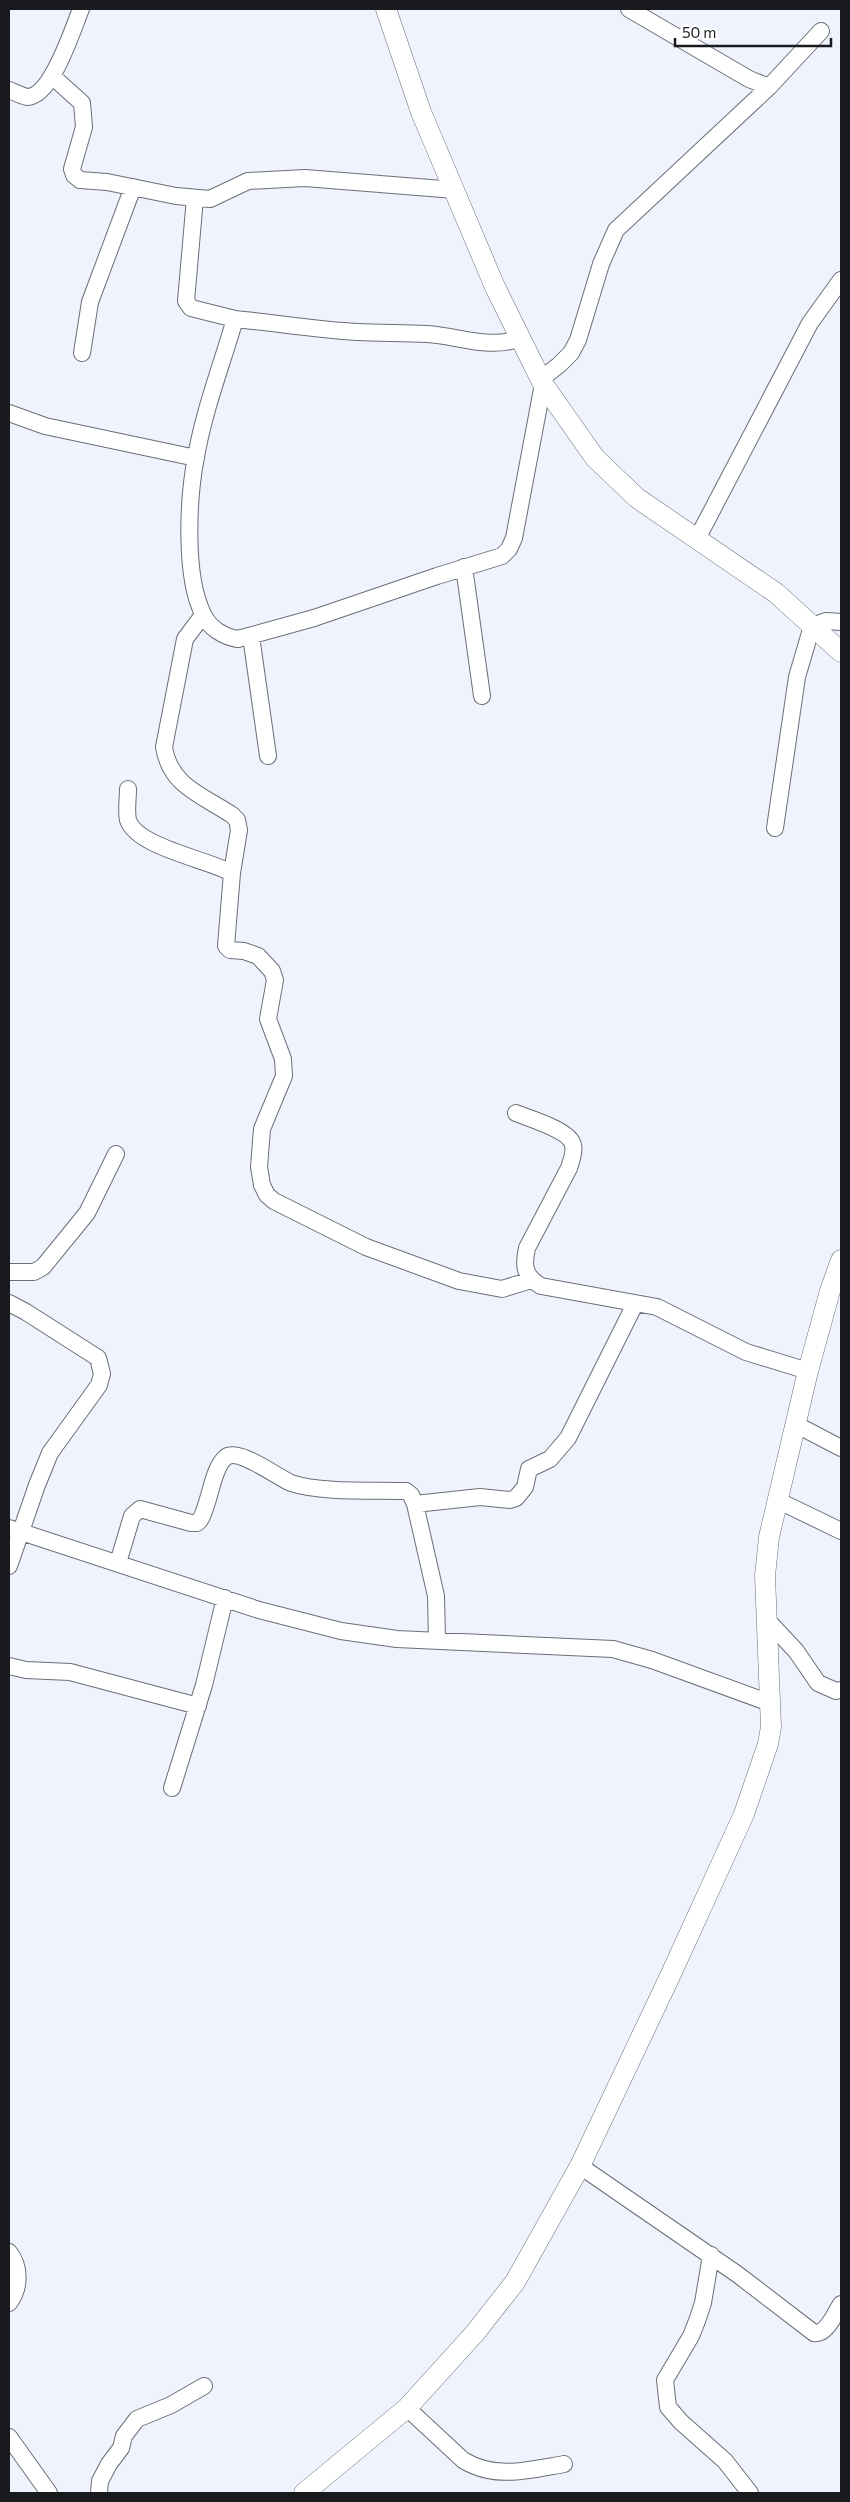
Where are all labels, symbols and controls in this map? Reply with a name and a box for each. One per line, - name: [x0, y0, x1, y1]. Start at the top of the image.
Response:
- scale bar: [675, 15, 831, 47]
- text: 50 m: [682, 23, 716, 41]

